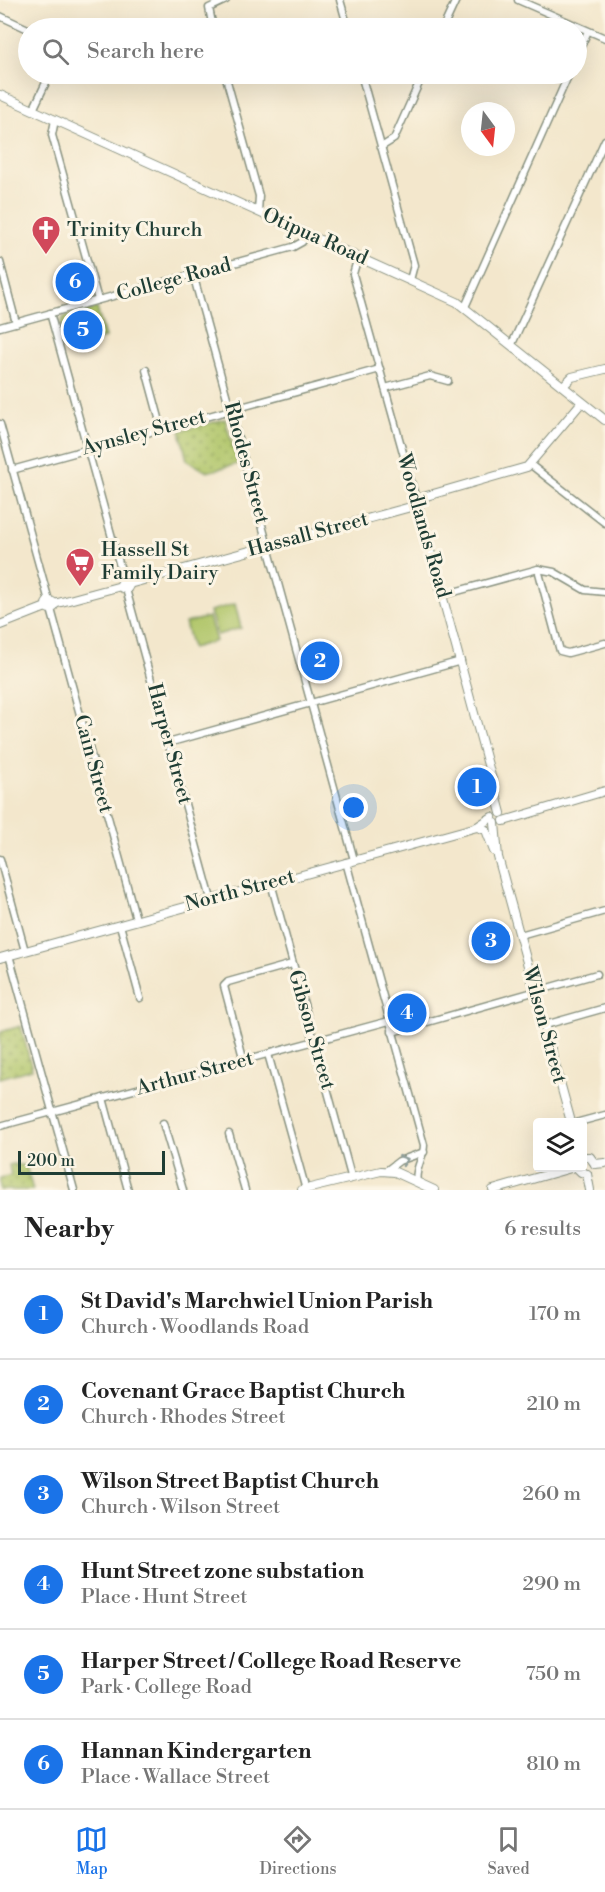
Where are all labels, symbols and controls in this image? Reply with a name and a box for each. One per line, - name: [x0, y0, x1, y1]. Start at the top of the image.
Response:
- search box: [18, 18, 587, 84]
- icon: search: [39, 35, 72, 68]
- text: Search here: [87, 38, 204, 65]
- north arrow: [461, 102, 515, 156]
- street label: Otipua Road: [258, 203, 372, 272]
- church icon: Trinity Church: [30, 214, 62, 256]
- place label: Trinity Church: [67, 218, 202, 243]
- street label: College Road: [114, 253, 235, 307]
- pin: 6: [56, 260, 94, 304]
- pin: 5: [64, 308, 103, 352]
- street label: Rhodes Street: [218, 399, 274, 527]
- street label: Aynsley Street: [78, 404, 209, 462]
- street label: Woodlands Road: [390, 450, 456, 602]
- street label: Hassall Street: [245, 507, 371, 563]
- place label: Hassell St Family Dairy: [101, 538, 219, 586]
- supermarket icon: Hassell St Family Dairy: [64, 546, 96, 588]
- pin: 2: [300, 638, 340, 684]
- street label: Harper Street: [141, 681, 197, 807]
- street label: Cain Street: [68, 712, 118, 816]
- pin: 1: [458, 764, 496, 810]
- your location: [339, 793, 368, 822]
- street label: North Street: [182, 864, 298, 918]
- pin: 3: [472, 918, 510, 964]
- street label: Wilson Street: [516, 963, 572, 1086]
- street label: Gibson Street: [282, 967, 340, 1093]
- pin: 4: [388, 990, 426, 1036]
- street label: Arthur Street: [133, 1046, 257, 1102]
- map controls: [533, 1118, 587, 1172]
- button: layers: [533, 1118, 587, 1172]
- scale bar: [18, 1148, 165, 1176]
- text: 200 m: [27, 1151, 75, 1171]
- one-way arrow: [398, 1155, 409, 1168]
- text: Nearby: [24, 1213, 114, 1245]
- text: 6 results: [504, 1217, 581, 1242]
- text: St David's Marchwiel Union Parish: [81, 1288, 433, 1315]
- text: 1: [39, 1302, 48, 1327]
- text: 170 m: [529, 1302, 581, 1327]
- text: Church · Woodlands Road: [81, 1315, 309, 1340]
- text: Covenant Grace Baptist Church: [81, 1378, 405, 1405]
- text: 2: [37, 1392, 50, 1417]
- text: 210 m: [526, 1392, 581, 1417]
- text: Church · Rhodes Street: [81, 1405, 286, 1430]
- text: Wilson Street Baptist Church: [81, 1468, 379, 1495]
- text: 3: [37, 1482, 50, 1507]
- text: 260 m: [523, 1482, 581, 1507]
- text: Church · Wilson Street: [81, 1495, 280, 1520]
- text: Hunt Street zone substation: [81, 1558, 364, 1585]
- text: 4: [37, 1572, 50, 1597]
- text: 290 m: [523, 1572, 581, 1597]
- text: Place · Hunt Street: [81, 1585, 247, 1610]
- text: Harper Street / College Road Reserve: [81, 1648, 461, 1675]
- text: 5: [37, 1662, 50, 1687]
- text: 750 m: [525, 1662, 581, 1687]
- text: Park · College Road: [81, 1675, 252, 1700]
- text: Hannan Kindergarten: [81, 1738, 311, 1765]
- text: 6: [37, 1752, 50, 1777]
- text: 810 m: [526, 1752, 581, 1777]
- text: Place · Wallace Street: [81, 1765, 270, 1790]
- tab: Map: [75, 1823, 108, 1879]
- tab: Directions: [259, 1823, 337, 1879]
- tab: Saved: [487, 1823, 530, 1879]

